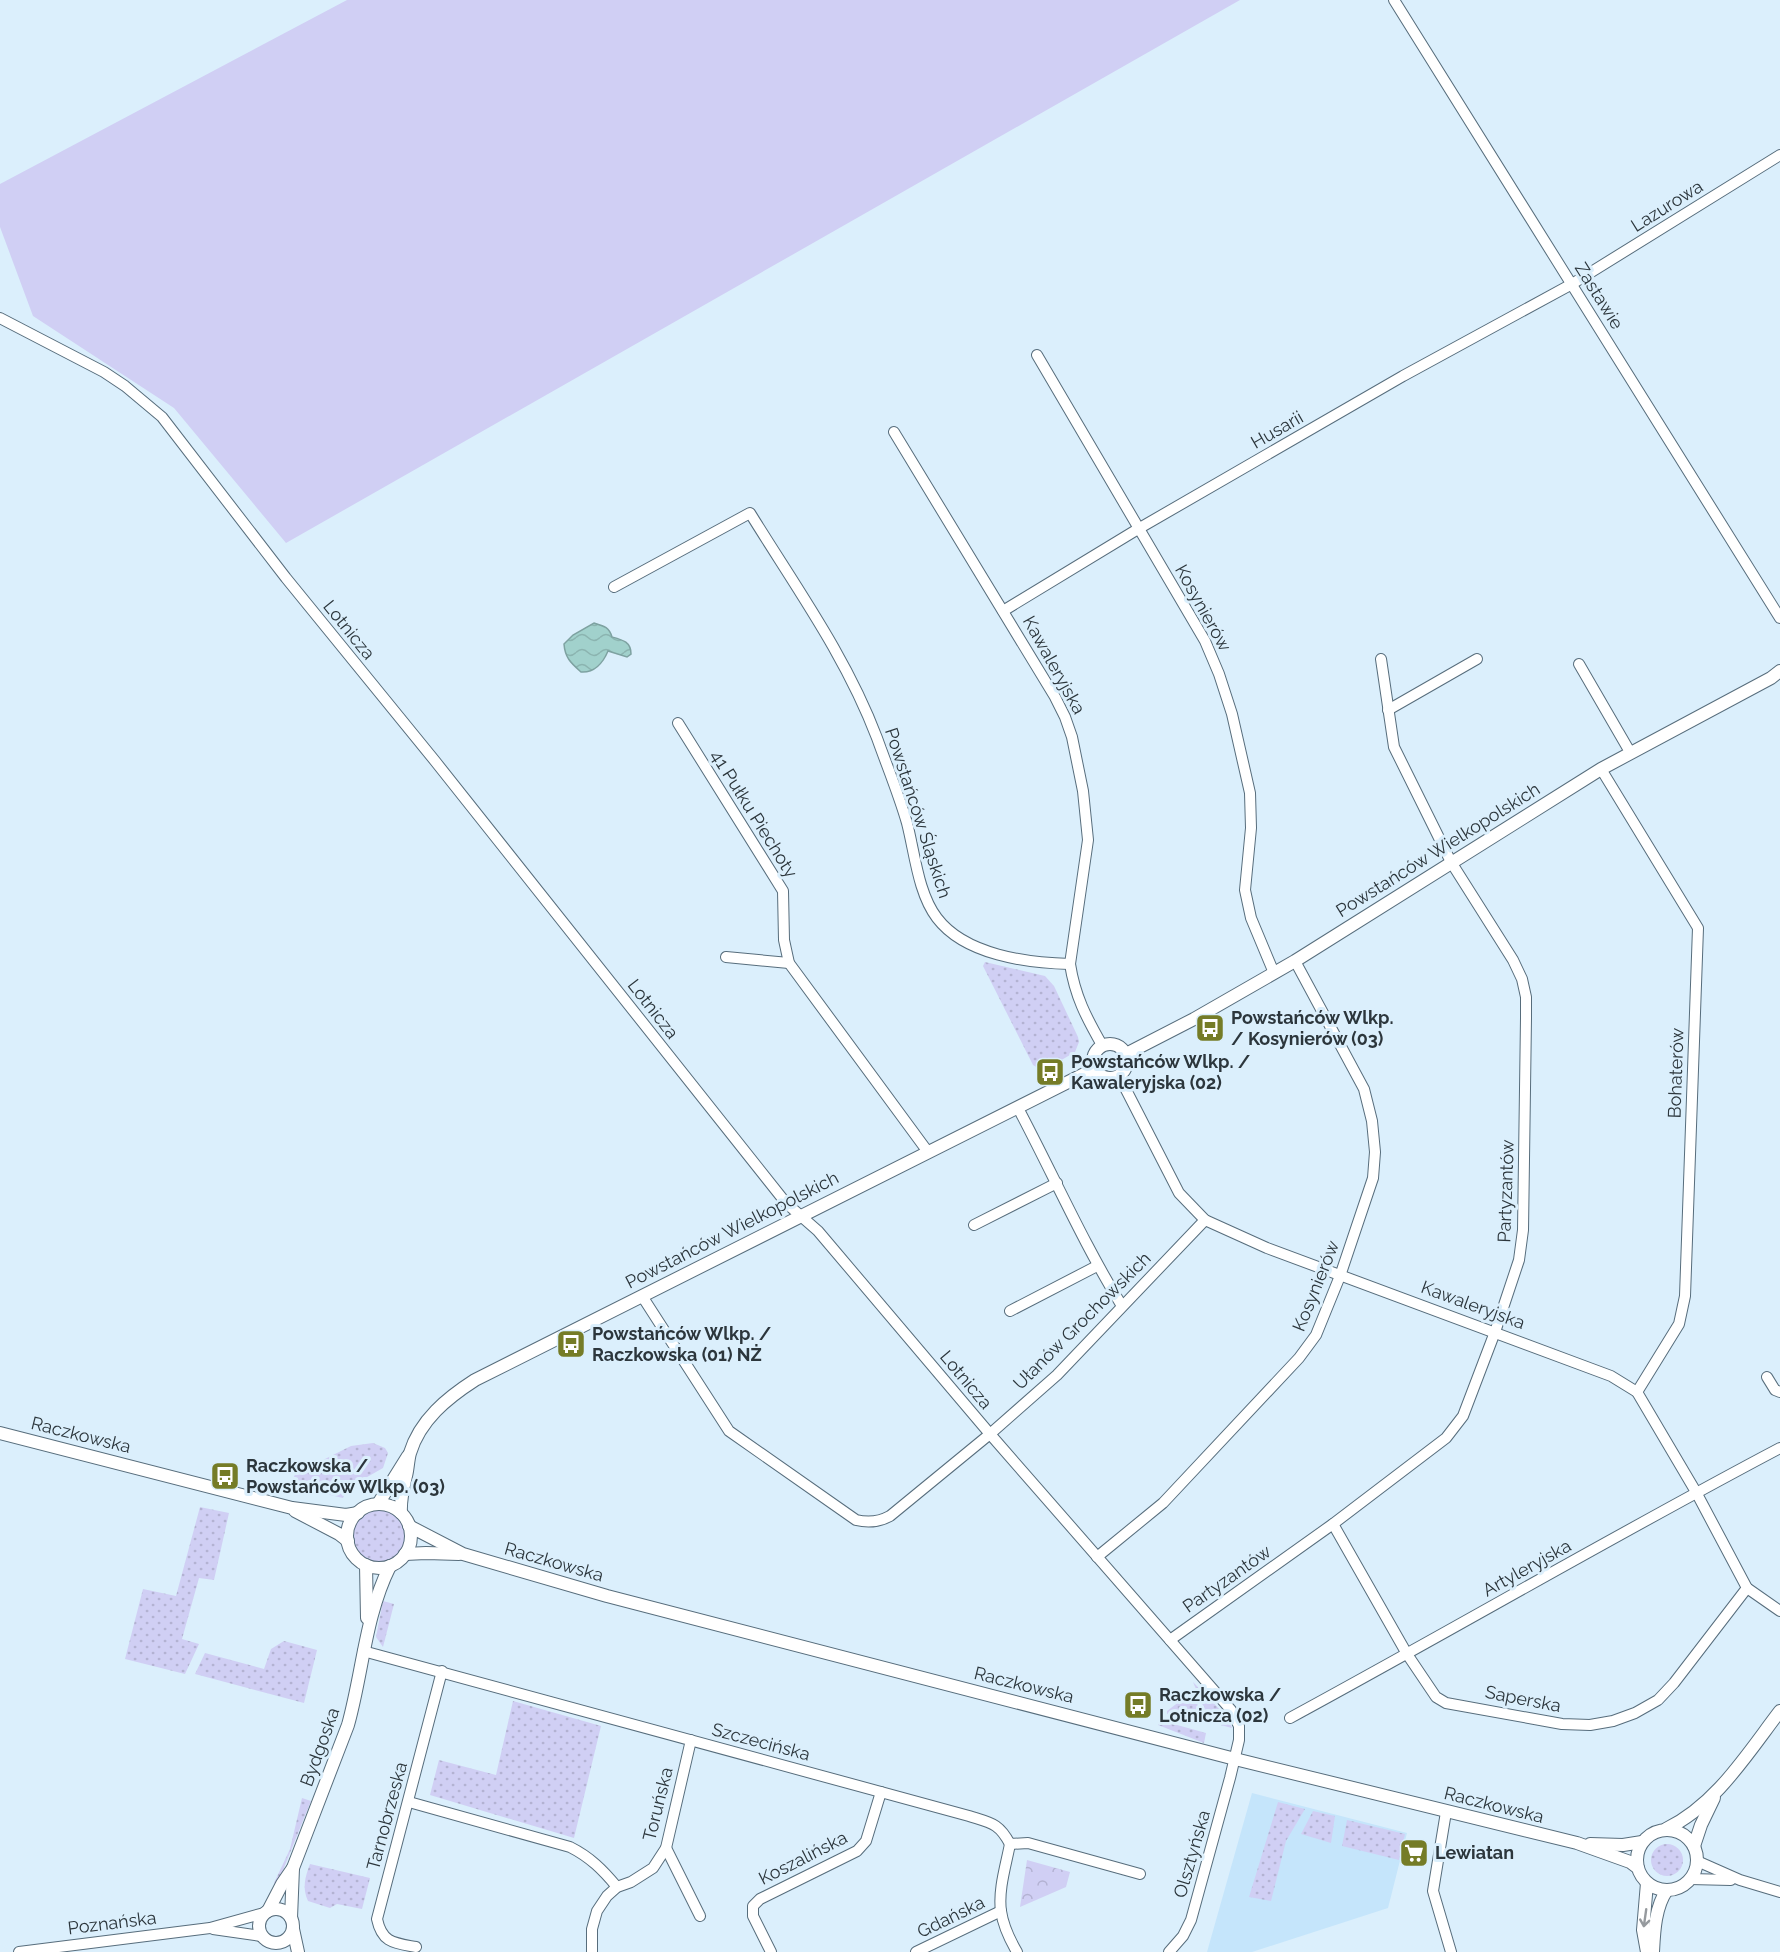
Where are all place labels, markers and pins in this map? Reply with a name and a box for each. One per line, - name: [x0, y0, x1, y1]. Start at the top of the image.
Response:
- place label: Powstańców Wlkp. / Kosynierów (03): [1231, 1007, 1394, 1049]
- bus stop icon: Powstańców Wlkp. / Kosynierów (03): [1194, 1012, 1226, 1044]
- place label: Powstańców Wlkp. / Kawaleryjska (02): [1071, 1051, 1251, 1093]
- bus stop icon: Powstańców Wlkp. / Kawaleryjska (02): [1034, 1056, 1066, 1088]
- place label: Powstańców Wlkp. / Raczkowska (01) NŻ: [592, 1323, 772, 1365]
- bus stop icon: Powstańców Wlkp. / Raczkowska (01) NŻ: [555, 1328, 587, 1360]
- place label: Raczkowska / Powstańców Wlkp. (03): [246, 1455, 445, 1497]
- bus stop icon: Raczkowska / Powstańców Wlkp. (03): [209, 1460, 241, 1492]
- place label: Raczkowska / Lotnicza (02): [1159, 1684, 1282, 1726]
- bus stop icon: Raczkowska / Lotnicza (02): [1122, 1689, 1154, 1721]
- supermarket icon: Lewiatan: [1398, 1837, 1430, 1869]
- place label: Lewiatan: [1435, 1842, 1514, 1863]

